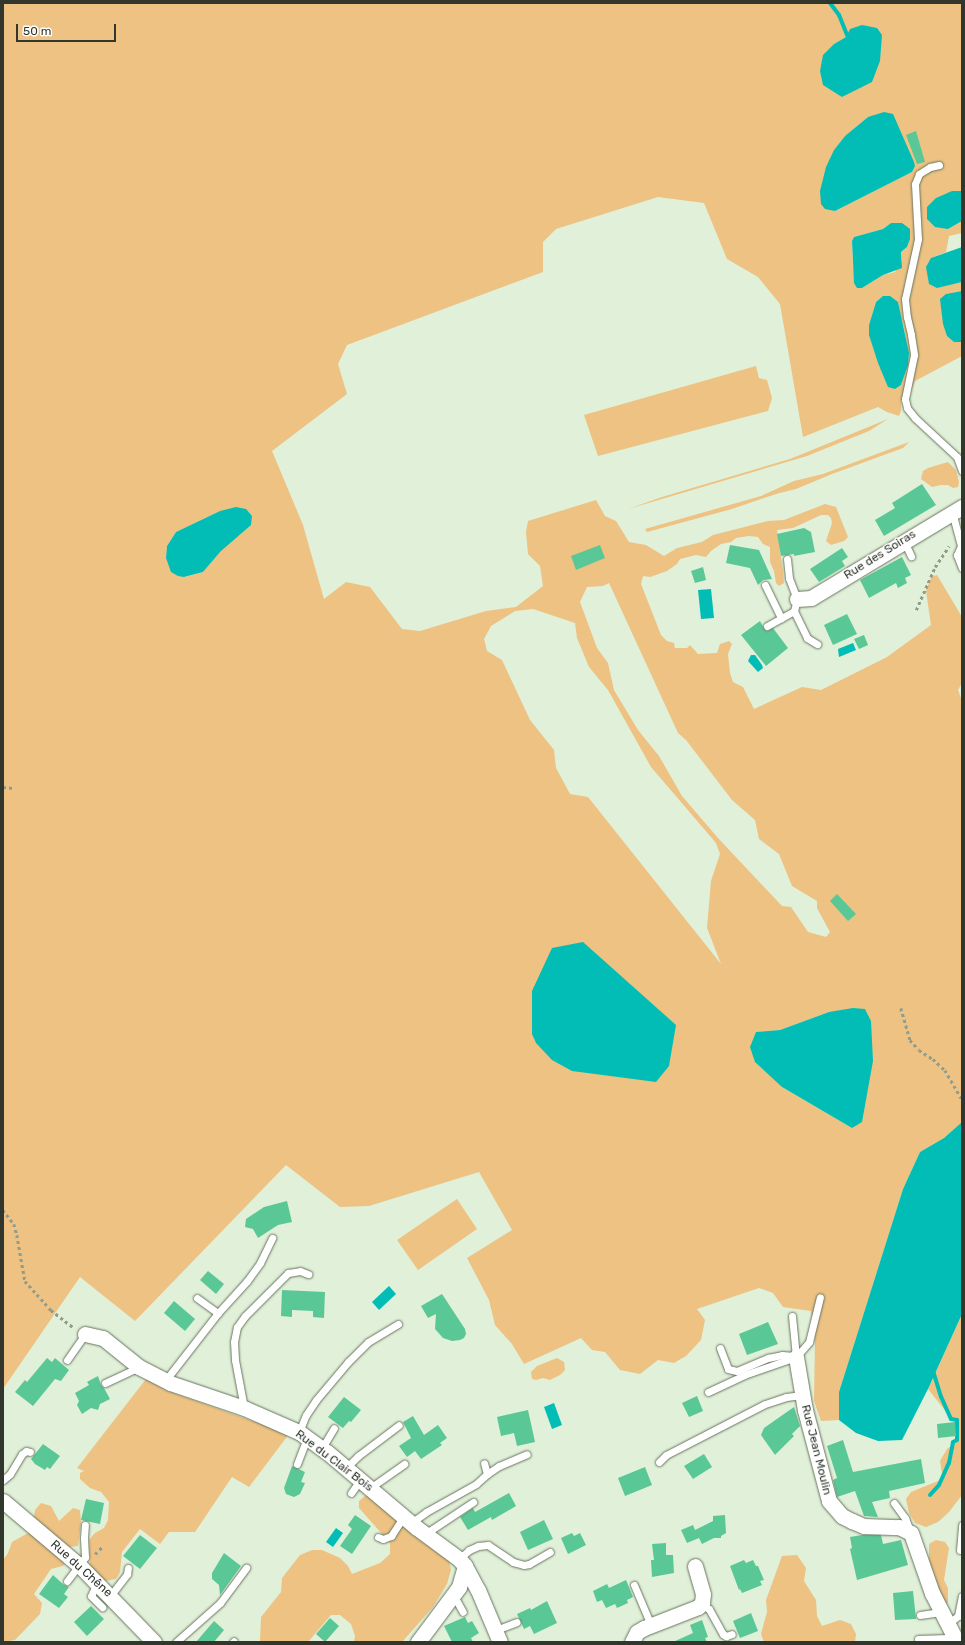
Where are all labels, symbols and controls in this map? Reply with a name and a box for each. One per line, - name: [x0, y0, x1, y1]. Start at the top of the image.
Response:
- scale bar: [18, 16, 118, 42]
- text: 50 m: [23, 24, 51, 38]
- street label: Rue des Soiras: [841, 527, 919, 583]
- street label: Rue Jean Moulin: [798, 1403, 834, 1497]
- street label: Rue du Clair Bois: [292, 1427, 376, 1495]
- street label: Rue du Chêne: [47, 1538, 115, 1600]

